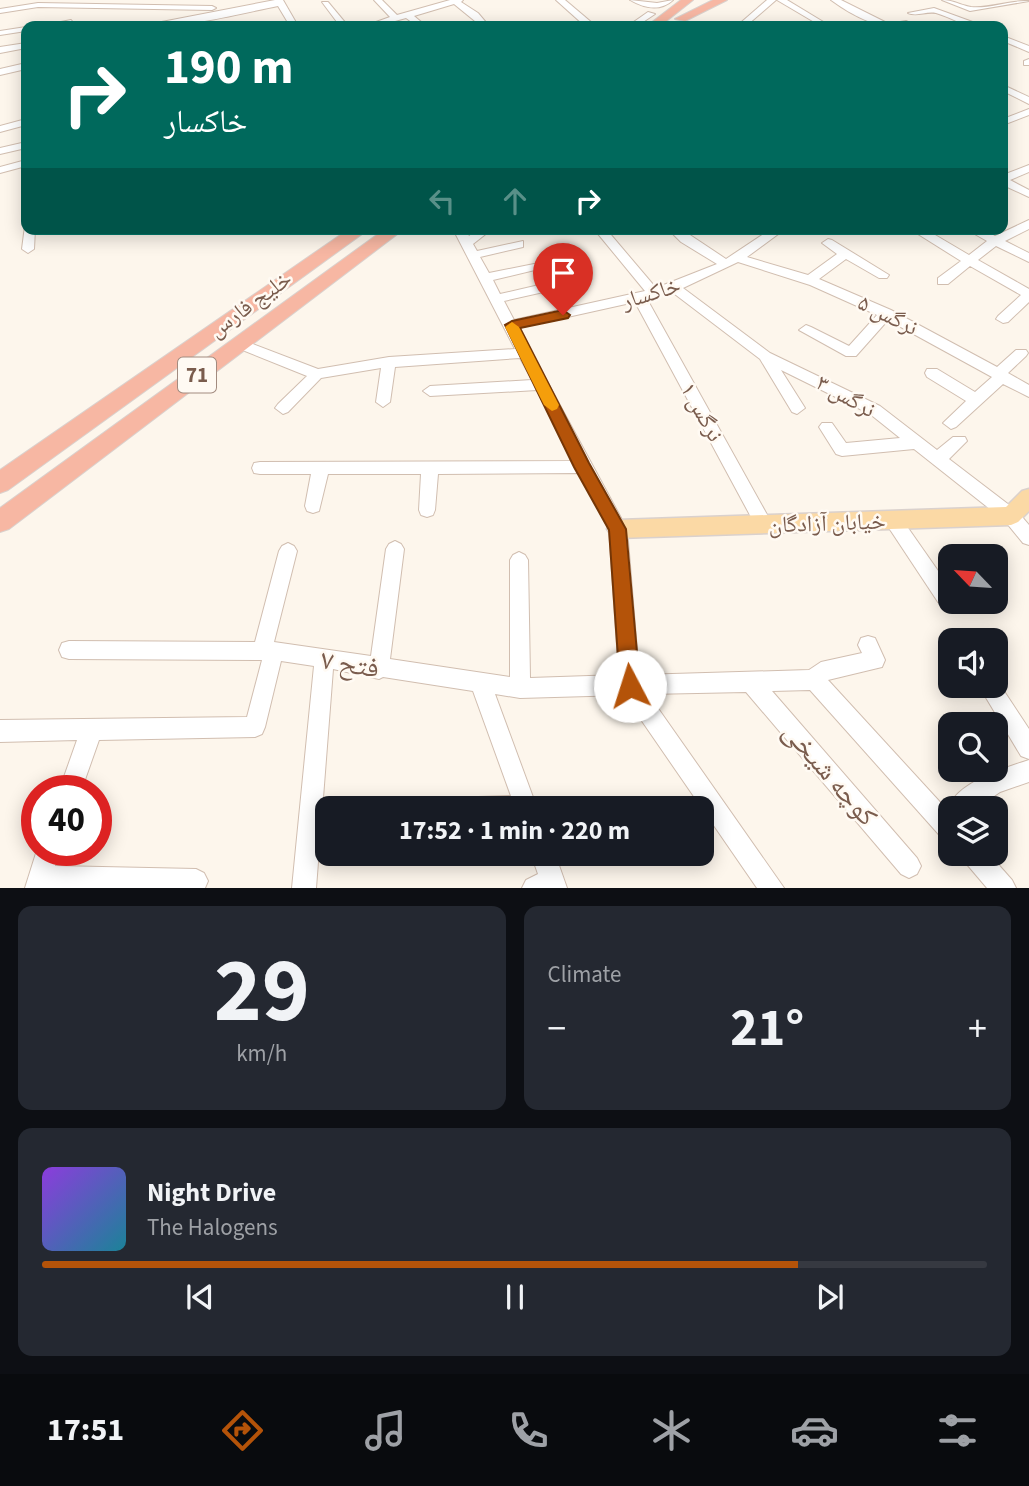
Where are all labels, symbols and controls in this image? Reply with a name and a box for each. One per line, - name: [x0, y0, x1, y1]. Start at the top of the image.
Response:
- text: 190 m: [164, 33, 293, 103]
- icon: right: [49, 49, 140, 140]
- text: خاکسار: [164, 99, 247, 145]
- icon: left: [423, 182, 461, 220]
- icon: ahead: [496, 182, 534, 220]
- icon: right: [569, 182, 607, 220]
- pin: [533, 243, 593, 315]
- icon: arrive: [544, 254, 582, 292]
- street label: خلیج فارس: [201, 262, 299, 346]
- street label: خاکسار: [617, 268, 684, 318]
- street label: نرگس ۵: [852, 286, 924, 344]
- road number: 71: [178, 358, 216, 392]
- street label: نرگس ۳: [810, 366, 882, 426]
- street label: نرگس ۱: [672, 376, 732, 448]
- street label: خیابان آزادگان: [768, 504, 886, 542]
- north arrow: [938, 544, 1008, 614]
- map controls: [938, 544, 1008, 866]
- button: sound: [938, 628, 1008, 698]
- street label: فتح ۷: [318, 640, 382, 688]
- position arrow: [593, 649, 667, 723]
- button: search: [938, 712, 1008, 782]
- street label: کوچه شیخی: [773, 713, 887, 835]
- speed limit sign: 40: [21, 775, 112, 866]
- button: layers: [938, 796, 1008, 866]
- text: 17:52 · 1 min · 220 m: [399, 812, 630, 849]
- text: 29: [214, 927, 310, 1056]
- text: Climate: [548, 958, 621, 991]
- text: 21°: [730, 992, 804, 1066]
- text: −: [548, 1002, 566, 1056]
- text: +: [968, 1002, 987, 1056]
- text: km/h: [236, 1037, 287, 1070]
- text: Night Drive: [147, 1174, 276, 1211]
- text: The Halogens: [147, 1211, 278, 1244]
- icon: previous: [181, 1278, 219, 1316]
- icon: pause: [496, 1278, 534, 1316]
- icon: next: [811, 1278, 849, 1316]
- icon: directions: [218, 1406, 267, 1455]
- icon: music: [361, 1406, 410, 1455]
- icon: phone: [504, 1406, 553, 1455]
- icon: climate: [647, 1406, 696, 1455]
- icon: car: [790, 1406, 839, 1455]
- icon: filters: [933, 1406, 982, 1455]
- text: 17:51: [47, 1407, 124, 1453]

